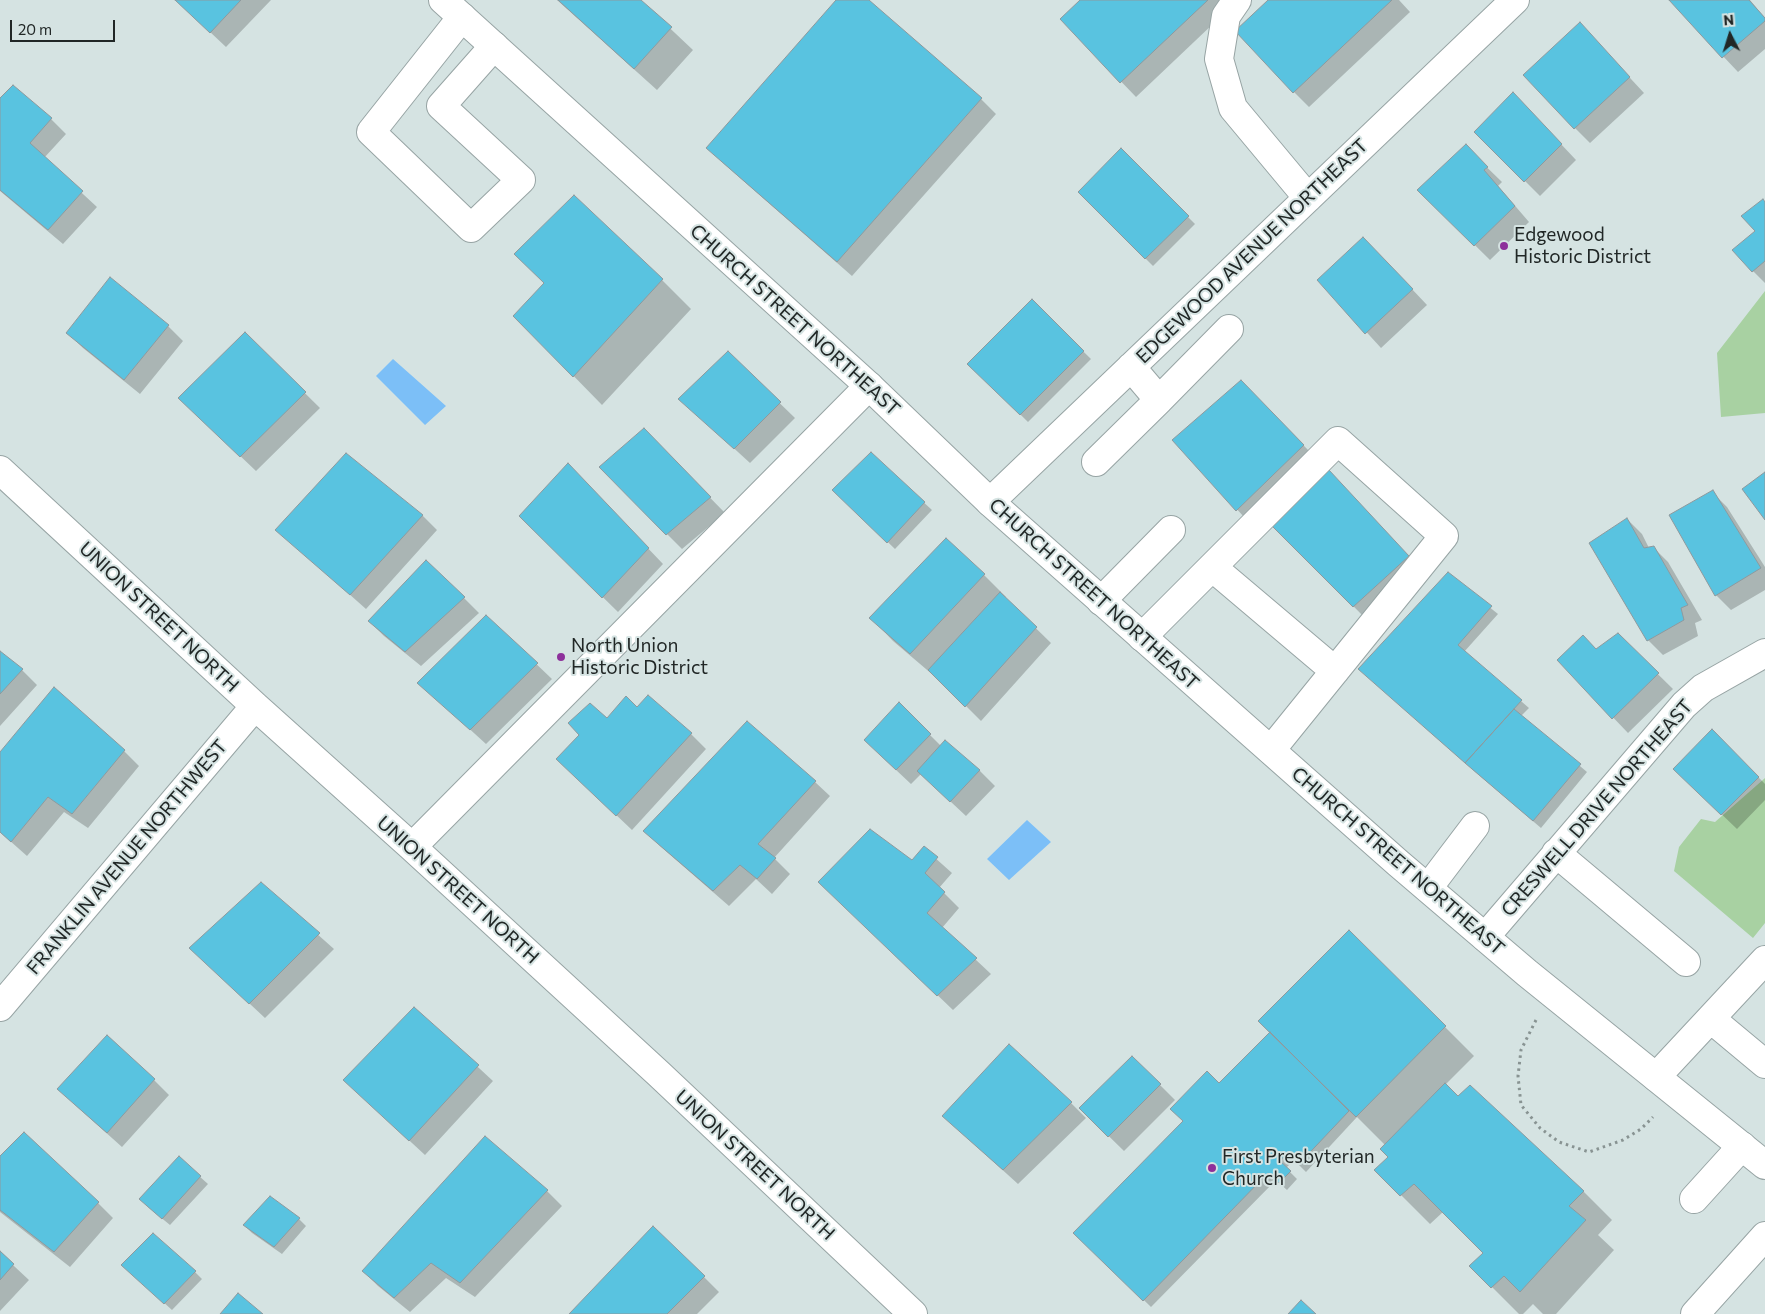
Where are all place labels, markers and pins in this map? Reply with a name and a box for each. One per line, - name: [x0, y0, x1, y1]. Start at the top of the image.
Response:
- place label: Edgewood Historic District: [1514, 224, 1651, 268]
- marker: Edgewood Historic District: [1498, 240, 1510, 252]
- place label: North Union Historic District: [571, 635, 708, 679]
- marker: North Union Historic District: [555, 651, 567, 663]
- place label: First Presbyterian Church: [1222, 1146, 1375, 1190]
- marker: First Presbyterian Church: [1206, 1162, 1218, 1174]

